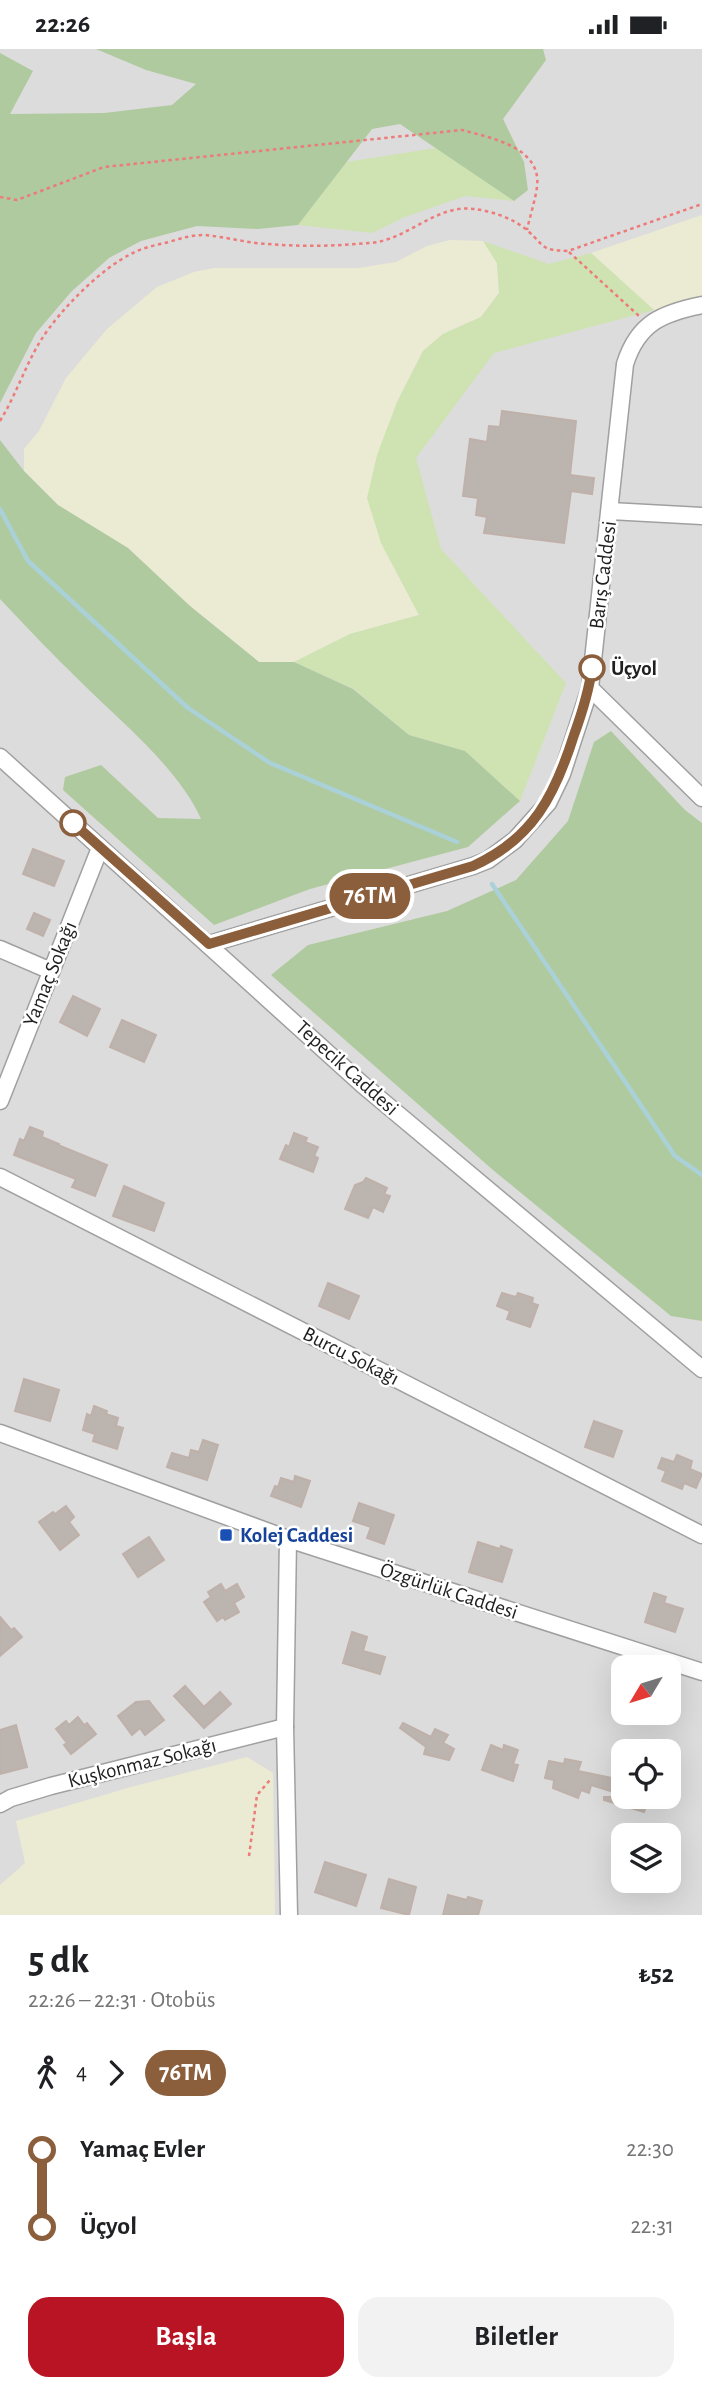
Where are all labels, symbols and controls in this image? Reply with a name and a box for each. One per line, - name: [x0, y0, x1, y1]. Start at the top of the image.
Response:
- text: 22:26: [35, 11, 90, 37]
- street label: Barış Caddesi: [586, 520, 620, 630]
- marker: Üçyol: [579, 655, 605, 681]
- place label: Üçyol: [611, 656, 657, 679]
- unlabelled marker: [60, 810, 86, 836]
- line badge: 76TM: [321, 873, 419, 919]
- text: 76TM: [343, 884, 397, 908]
- street label: Yamaç Sokağı: [19, 918, 81, 1030]
- street label: Tepecik Caddesi: [292, 1017, 402, 1119]
- street label: Burcu Sokağı: [300, 1323, 402, 1389]
- place label: Kolej Caddesi: [240, 1525, 353, 1546]
- marker: Kolej Caddesi: [218, 1527, 234, 1543]
- street label: Özgürlük Caddesi: [378, 1558, 521, 1623]
- north arrow: [611, 1655, 681, 1725]
- map controls: [611, 1655, 681, 1893]
- street label: Kuşkonmaz Sokağı: [66, 1734, 218, 1792]
- button: locate: [611, 1739, 681, 1809]
- button: layers: [611, 1823, 681, 1893]
- text: 5 dk: [28, 1942, 89, 1980]
- text: ₺52: [638, 1961, 674, 1987]
- text: 22:26 – 22:31 · Otobüs: [28, 1989, 215, 2012]
- icon: walk: [28, 2054, 66, 2092]
- icon: forward: [97, 2054, 135, 2092]
- text: 4: [76, 2061, 87, 2084]
- text: 76TM: [159, 2061, 212, 2085]
- text: Yamaç Evler: [80, 2136, 205, 2162]
- text: 22:30: [626, 2138, 674, 2161]
- text: Üçyol: [80, 2213, 137, 2239]
- text: 22:31: [630, 2215, 674, 2238]
- button: Başla: [28, 2297, 344, 2377]
- button: Biletler: [358, 2297, 674, 2377]

